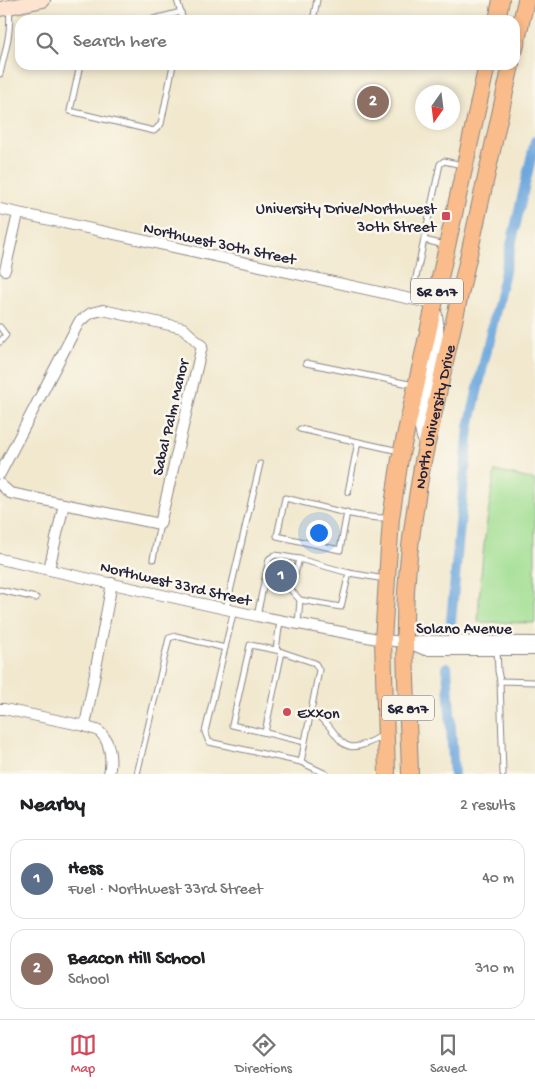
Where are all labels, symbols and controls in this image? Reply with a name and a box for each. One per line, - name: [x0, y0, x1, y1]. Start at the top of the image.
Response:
- search box: [15, 15, 520, 70]
- icon: search: [33, 29, 61, 57]
- text: Search here: [73, 31, 167, 54]
- pin: 2: [357, 83, 389, 121]
- north arrow: [415, 85, 460, 130]
- place label: University Drive/Northwest 30th Street: [256, 201, 437, 238]
- marker: University Drive/Northwest 30th Street: [440, 210, 452, 222]
- street label: Northwest 30th Street: [141, 220, 299, 271]
- road number: SR 817: [411, 278, 463, 304]
- street label: North University Drive: [412, 343, 462, 491]
- street label: Sabal Palm Manor: [150, 356, 195, 478]
- your location: [306, 520, 332, 546]
- pin: 1: [265, 557, 297, 595]
- street label: Northwest 33rd Street: [98, 559, 254, 612]
- street label: Solano Avenue: [416, 621, 513, 640]
- road number: SR 817: [382, 696, 434, 720]
- marker: Exxon: [281, 706, 293, 718]
- place label: Exxon: [297, 706, 340, 725]
- text: Nearby: [20, 794, 85, 819]
- text: 2 results: [460, 797, 515, 816]
- text: Hess: [68, 858, 103, 881]
- text: 1: [34, 870, 40, 889]
- text: 40 m: [482, 870, 514, 889]
- text: Fuel · Northwest 33rd Street: [68, 881, 263, 900]
- text: Beacon Hill School: [68, 948, 205, 971]
- text: 2: [33, 960, 41, 979]
- text: 310 m: [475, 960, 514, 979]
- text: School: [68, 971, 110, 990]
- tab: Map: [69, 1031, 97, 1078]
- tab: Directions: [235, 1031, 292, 1078]
- tab: Saved: [430, 1031, 466, 1078]

